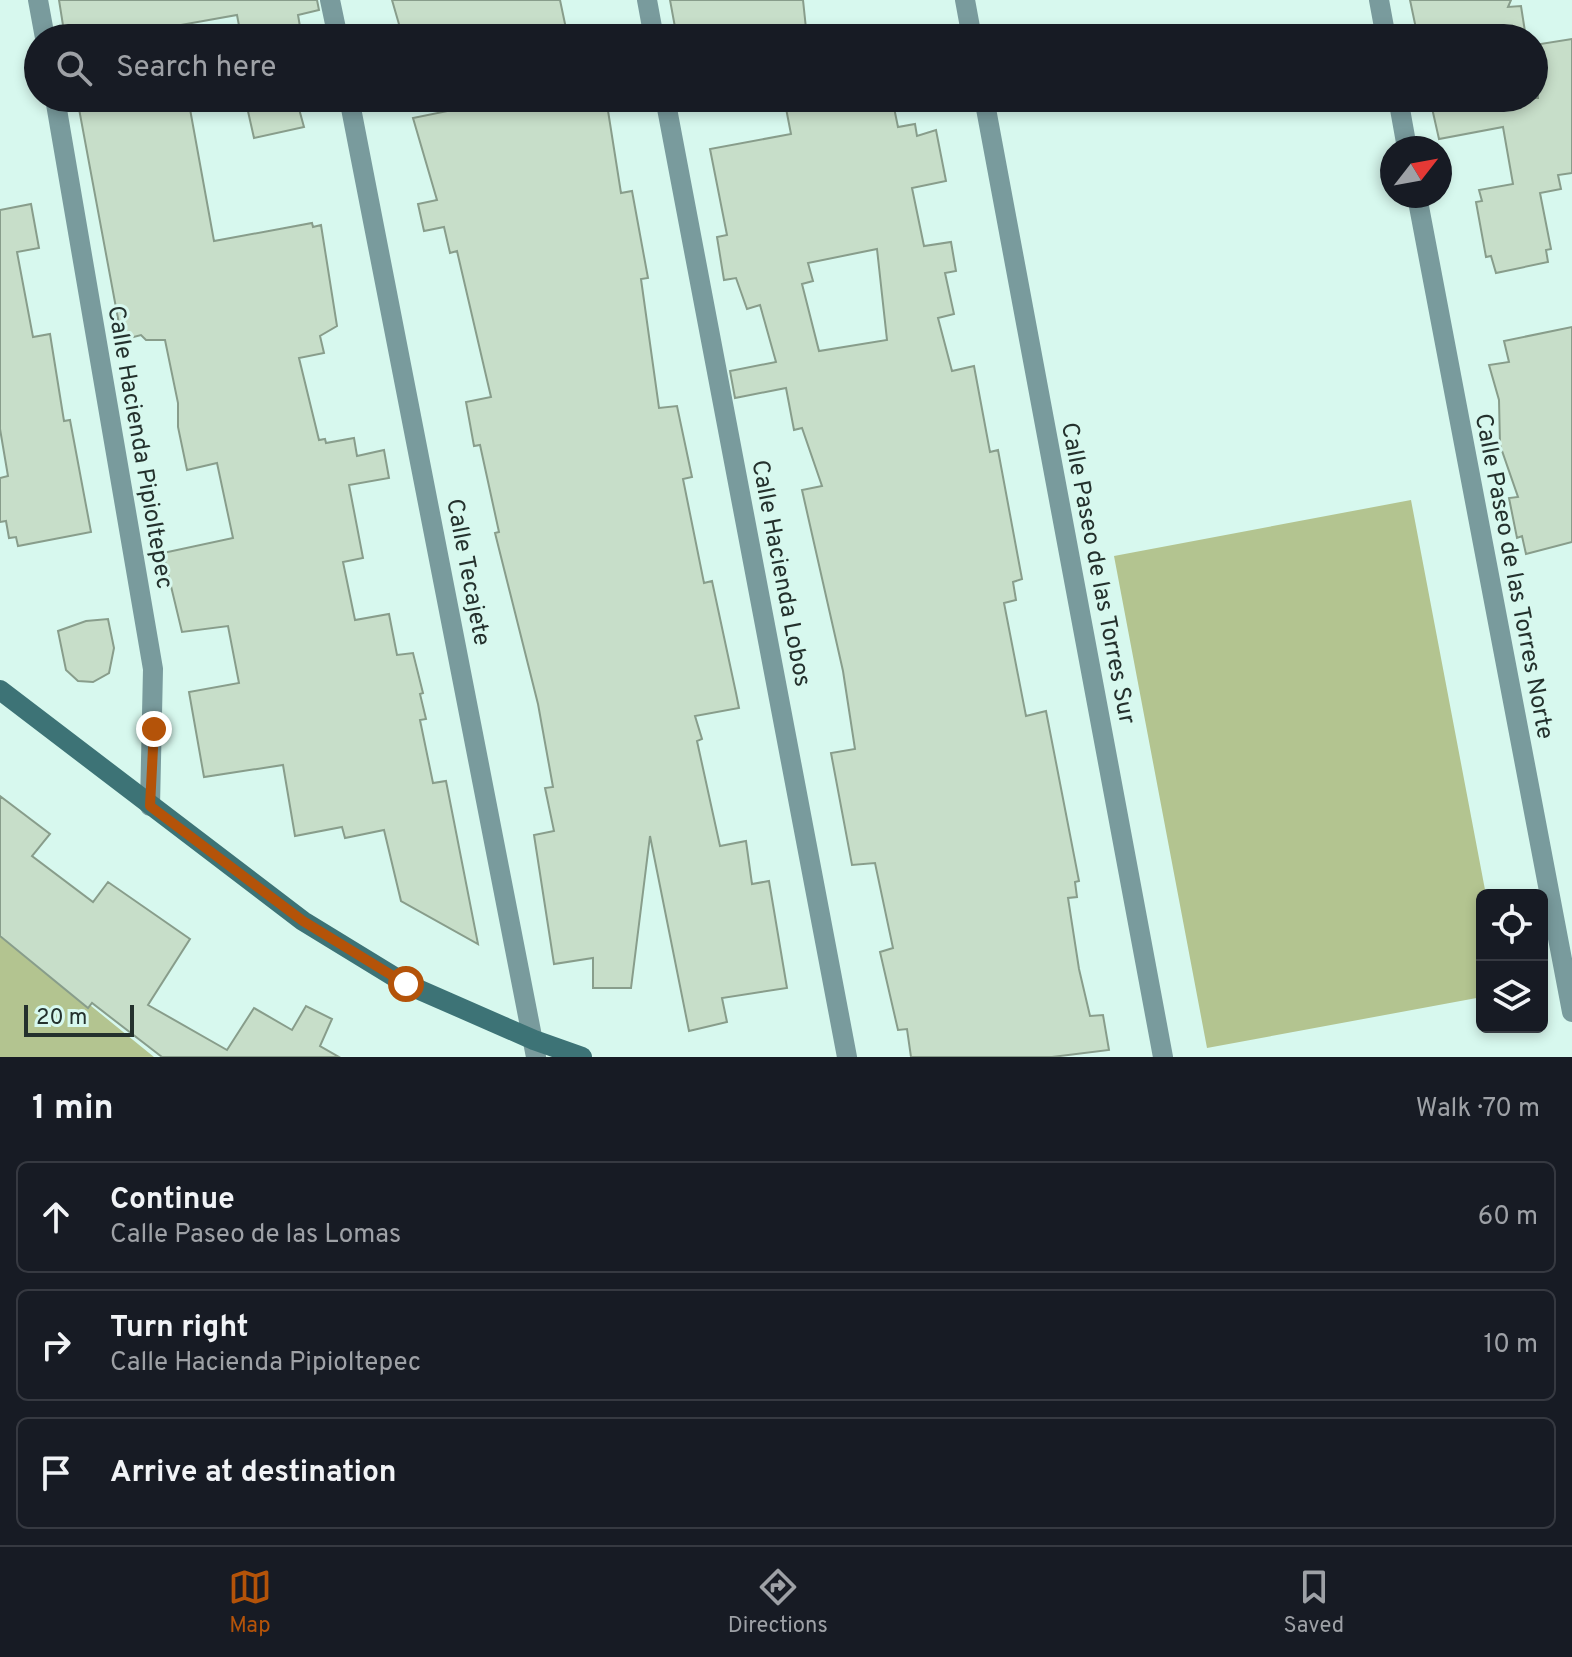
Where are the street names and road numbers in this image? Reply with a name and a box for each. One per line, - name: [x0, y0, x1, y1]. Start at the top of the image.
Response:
- street label: Calle Hacienda Pipioltepec: [99, 303, 179, 591]
- street label: Calle Paseo de las Torres Norte: [1467, 411, 1559, 742]
- street label: Calle Paseo de las Torres Sur: [1053, 420, 1141, 727]
- street label: Calle Hacienda Lobos: [743, 457, 817, 689]
- street label: Calle Tecajete: [438, 496, 496, 648]

